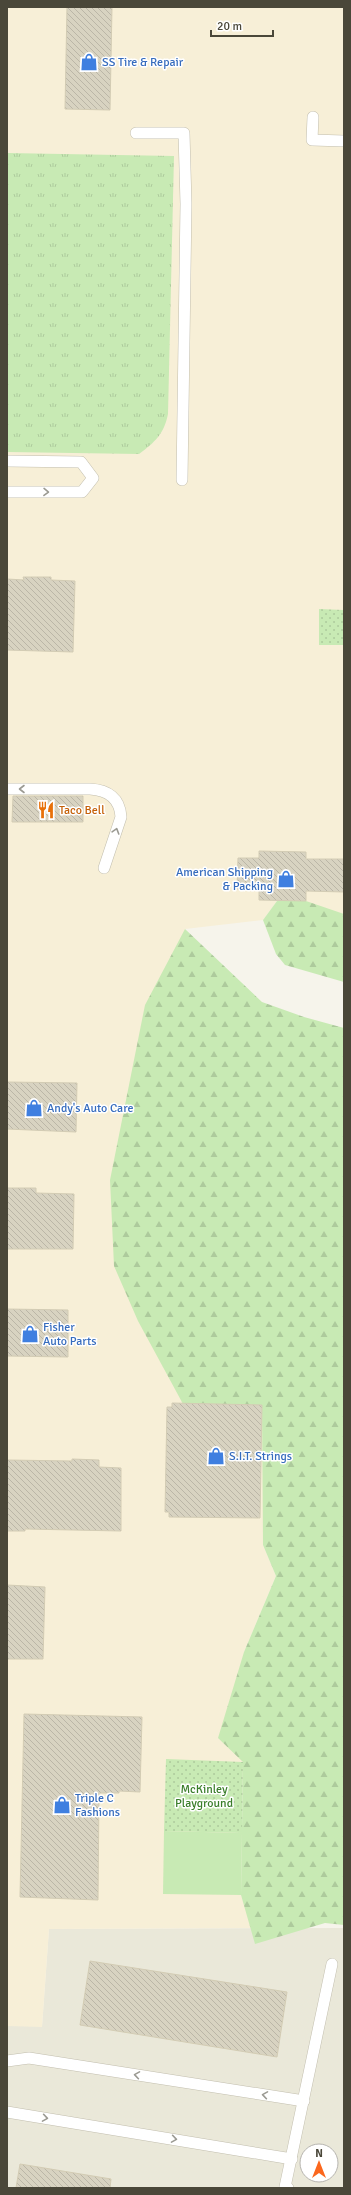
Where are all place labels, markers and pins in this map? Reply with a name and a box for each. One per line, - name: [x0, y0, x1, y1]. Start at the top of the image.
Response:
- shop icon: SS Tire & Repair: [79, 52, 99, 72]
- place label: SS Tire & Repair: [102, 55, 184, 70]
- restaurant icon: Taco Bell: [36, 800, 56, 820]
- place label: Taco Bell: [59, 803, 105, 818]
- place label: American Shipping & Packing: [176, 865, 273, 894]
- shop icon: American Shipping & Packing: [276, 869, 296, 889]
- shop icon: Andy's Auto Care: [24, 1098, 44, 1118]
- place label: Andy's Auto Care: [47, 1101, 133, 1116]
- place label: Fisher Auto Parts: [43, 1320, 97, 1349]
- shop icon: Fisher Auto Parts: [20, 1324, 40, 1344]
- shop icon: S.I.T. Strings: [206, 1446, 226, 1466]
- place label: S.I.T. Strings: [229, 1449, 292, 1464]
- place label: Triple C Fashions: [75, 1791, 120, 1820]
- shop icon: Triple C Fashions: [52, 1795, 72, 1815]

